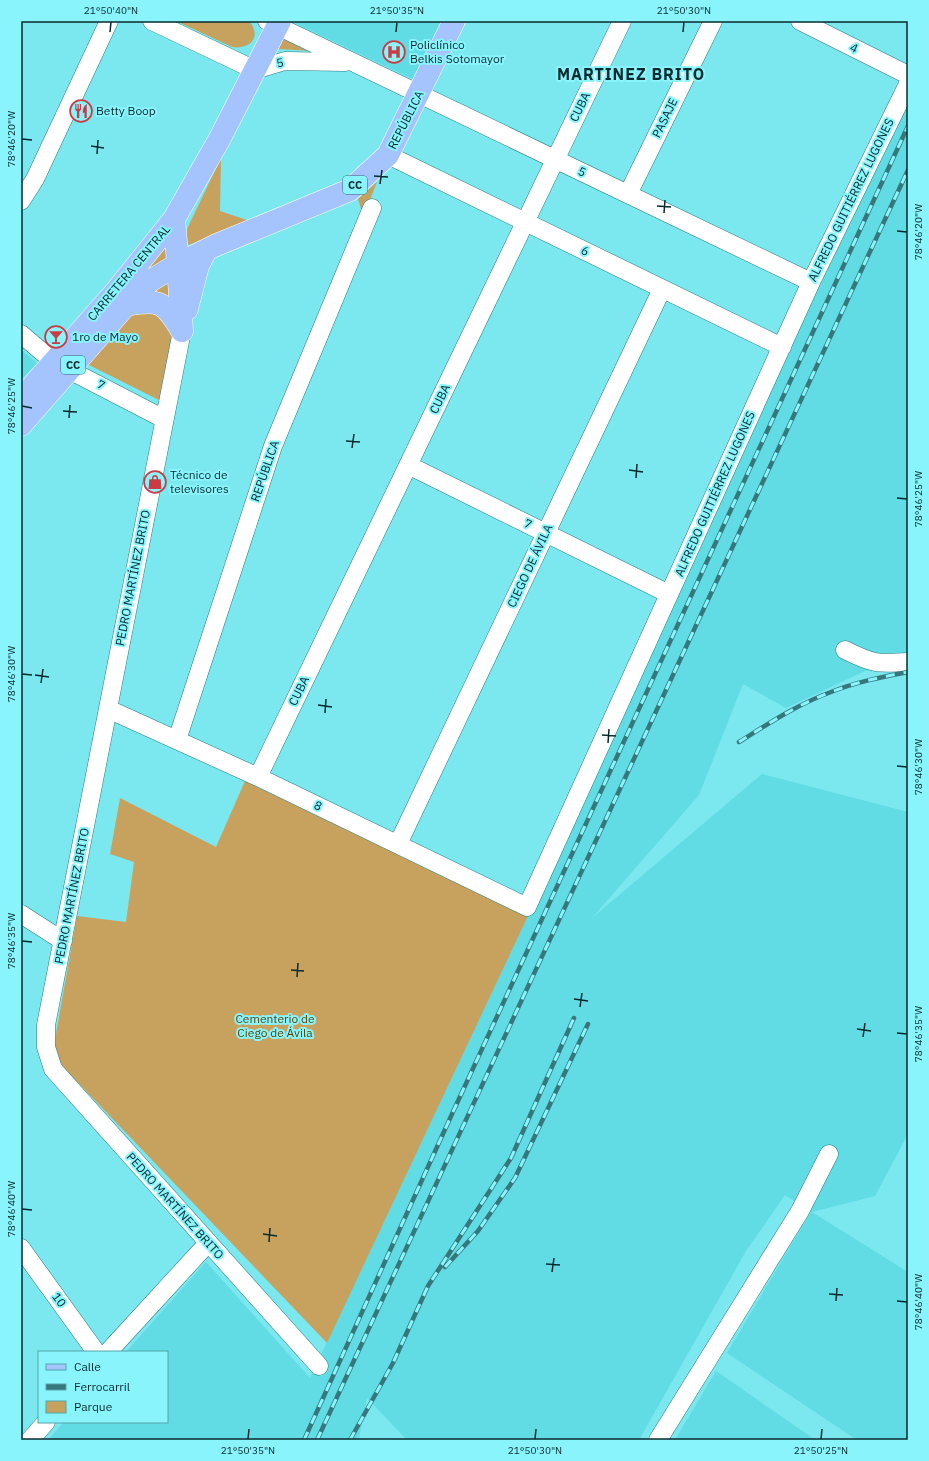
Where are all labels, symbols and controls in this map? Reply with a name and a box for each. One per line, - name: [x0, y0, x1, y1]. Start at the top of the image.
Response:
- text: 21°50'40"N: [84, 4, 138, 17]
- text: 21°50'35"N: [370, 4, 424, 17]
- text: 21°50'30"N: [657, 4, 711, 17]
- place label: Policlínico Belkis Sotomayor: [410, 37, 505, 66]
- hospital icon: Policlínico Belkis Sotomayor: [381, 39, 407, 65]
- street label: 4: [848, 39, 861, 56]
- street label: 5: [275, 54, 285, 71]
- district label: MARTINEZ BRITO: [557, 64, 705, 84]
- street label: REPÚBLICA: [384, 88, 427, 152]
- street label: CUBA: [566, 89, 593, 124]
- street label: PASAJE: [649, 95, 681, 140]
- restaurant icon: Betty Boop: [68, 98, 94, 124]
- place label: Betty Boop: [96, 103, 156, 118]
- text: 78°46'20"W: [5, 111, 18, 167]
- street label: ALFREDO GUITIÉRREZ LUGONES: [804, 116, 897, 284]
- street label: 5: [576, 163, 589, 180]
- road number: CC: [343, 176, 367, 194]
- text: 78°46'20"W: [912, 204, 925, 260]
- street label: CARRETERA CENTRAL: [84, 222, 173, 324]
- street label: 6: [579, 242, 592, 259]
- bar icon: 1ro de Mayo: [43, 324, 69, 350]
- place label: 1ro de Mayo: [72, 329, 138, 344]
- road number: CC: [61, 356, 85, 374]
- street label: 7: [95, 376, 108, 393]
- text: 78°46'25"W: [5, 378, 18, 434]
- street label: CUBA: [426, 381, 453, 416]
- street label: ALFREDO GUITIÉRREZ LUGONES: [671, 409, 758, 579]
- street label: REPÚBLICA: [247, 438, 282, 503]
- place label: Técnico de televisores: [170, 467, 229, 496]
- shop icon: Técnico de televisores: [142, 469, 168, 495]
- text: 78°46'25"W: [912, 471, 925, 527]
- street label: PEDRO MARTÍNEZ BRITO: [112, 509, 153, 647]
- street label: 7: [522, 515, 535, 532]
- street label: CIEGO DE ÁVILA: [504, 522, 555, 610]
- text: 78°46'30"W: [5, 646, 18, 702]
- street label: CUBA: [285, 673, 312, 708]
- text: 78°46'30"W: [912, 739, 925, 795]
- street label: 8: [312, 797, 325, 814]
- street label: PEDRO MARTÍNEZ BRITO: [51, 827, 92, 965]
- text: 78°46'35"W: [5, 913, 18, 969]
- text: 78°46'35"W: [912, 1006, 925, 1062]
- park label: Cementerio de Ciego de Ávila: [235, 1011, 315, 1040]
- street label: PEDRO MARTÍNEZ BRITO: [124, 1149, 227, 1262]
- text: 78°46'40"W: [5, 1181, 18, 1237]
- text: 78°46'40"W: [912, 1274, 925, 1330]
- street label: 10: [49, 1289, 70, 1310]
- legend: [38, 1351, 168, 1423]
- text: Calle: [74, 1359, 101, 1374]
- text: Ferrocarril: [74, 1379, 130, 1394]
- text: Parque: [74, 1399, 113, 1414]
- text: 21°50'35"N: [221, 1444, 275, 1457]
- text: 21°50'30"N: [508, 1444, 562, 1457]
- text: 21°50'25"N: [794, 1444, 848, 1457]

